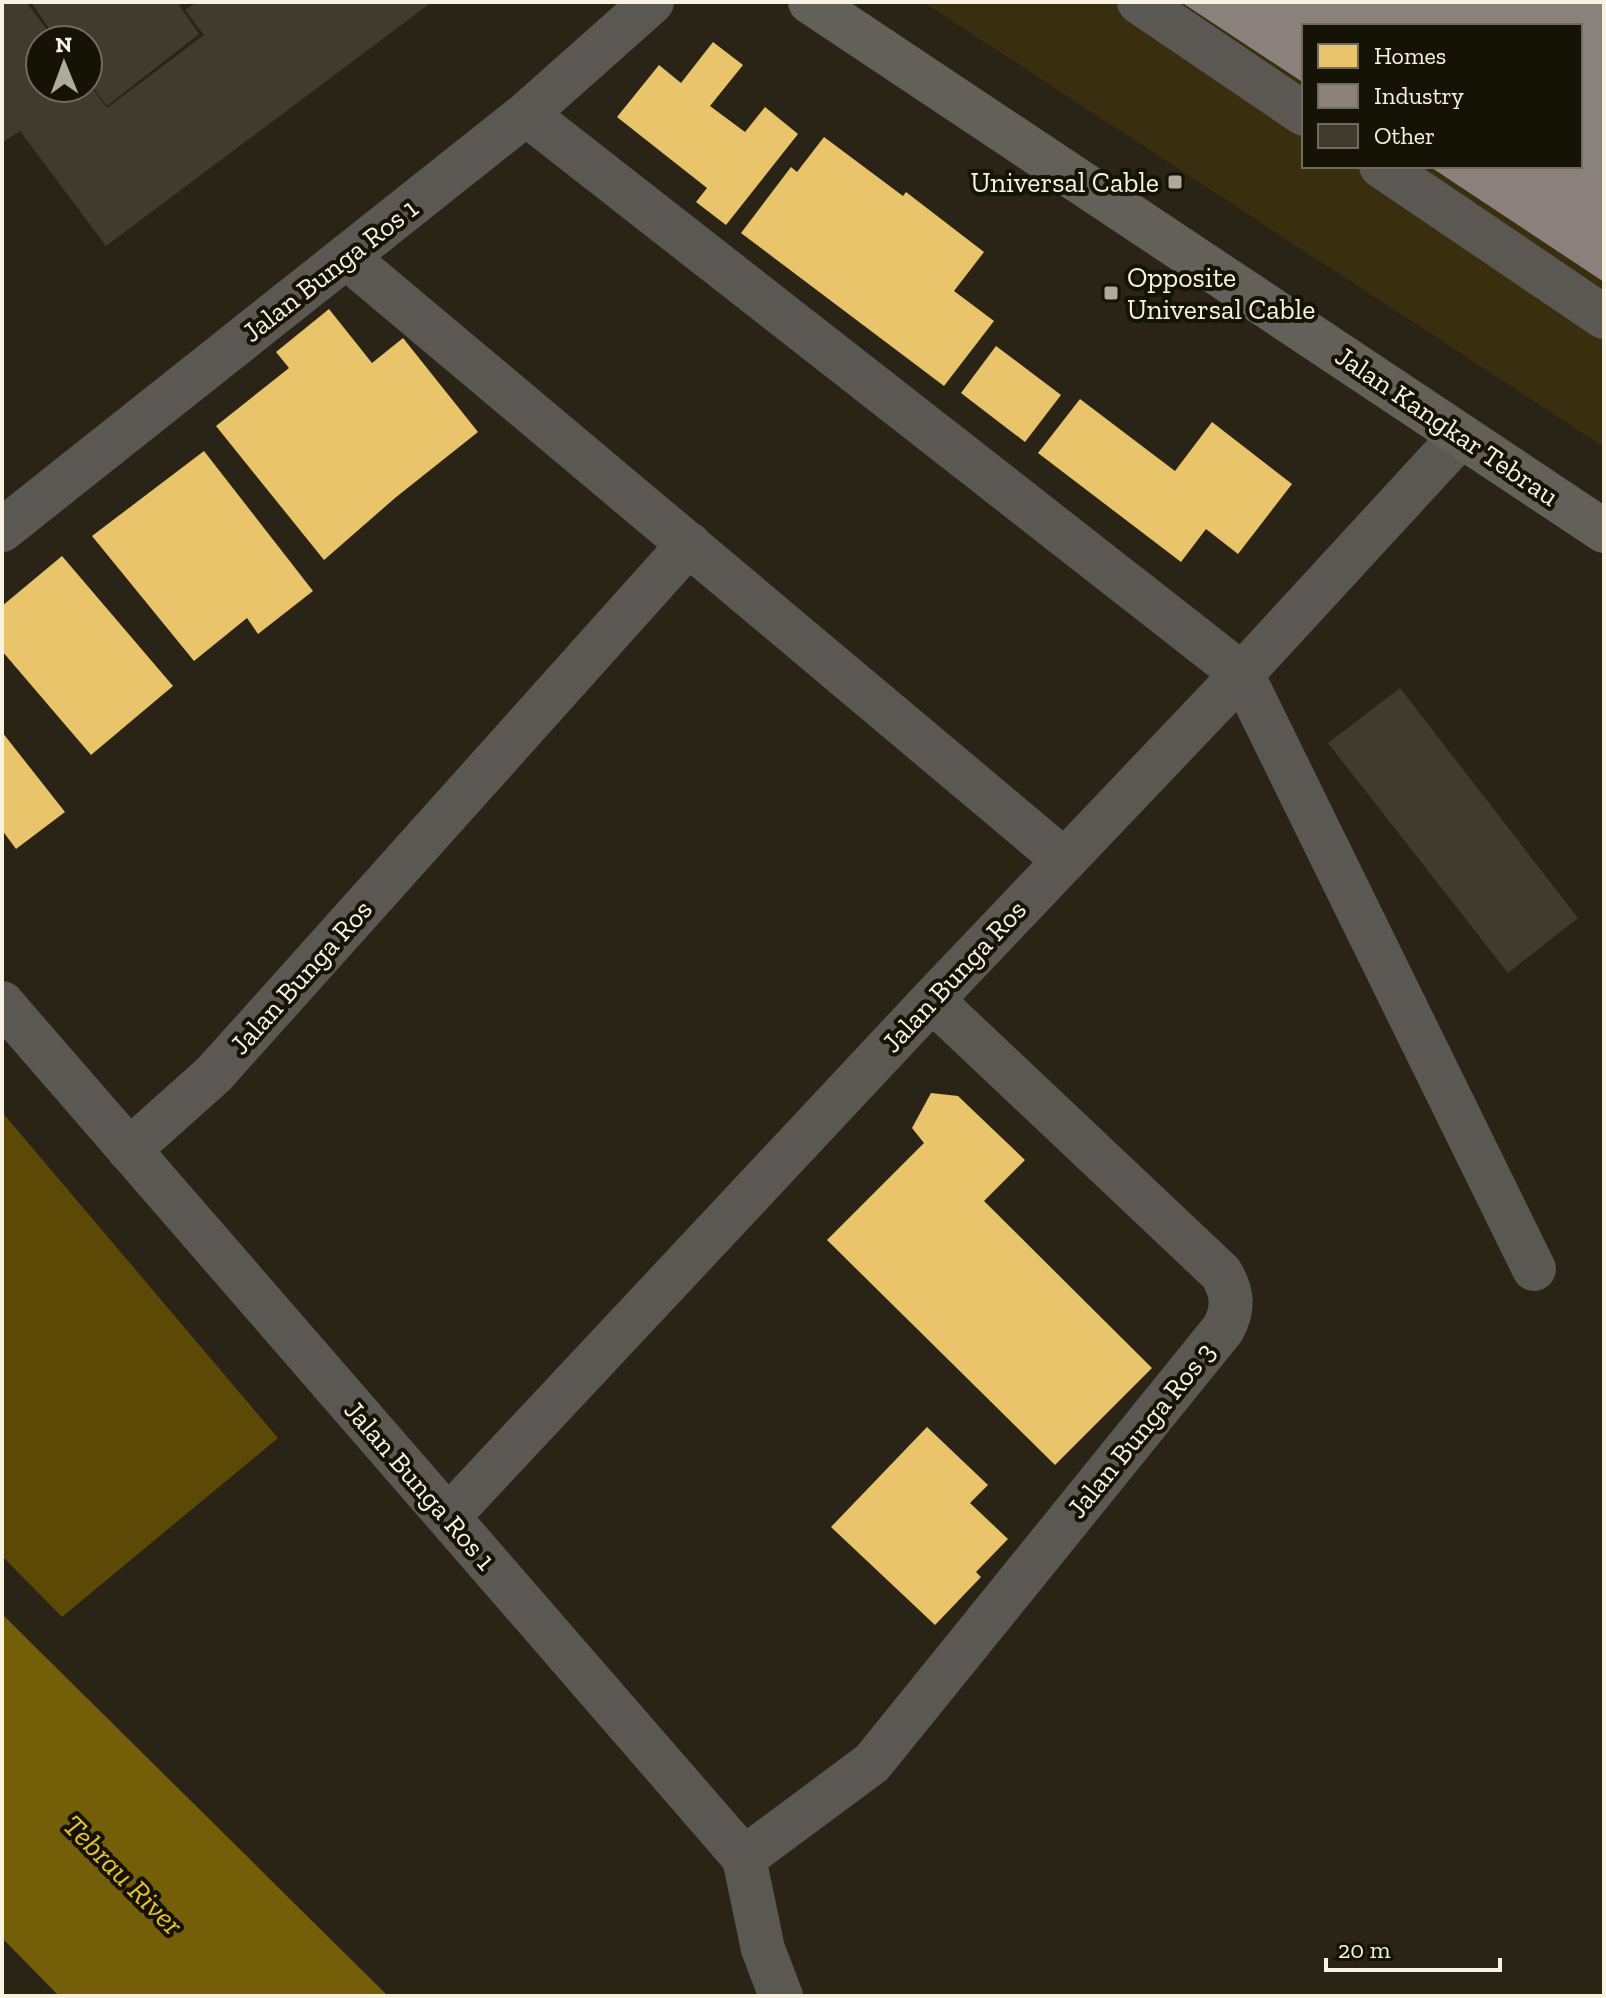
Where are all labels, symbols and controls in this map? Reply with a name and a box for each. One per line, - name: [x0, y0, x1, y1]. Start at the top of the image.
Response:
- north arrow: [24, 24, 104, 104]
- legend: [1302, 24, 1582, 168]
- text: N: [55, 31, 73, 58]
- text: Homes: [1374, 41, 1446, 70]
- text: Industry: [1374, 81, 1465, 110]
- text: Other: [1374, 121, 1435, 150]
- place label: Universal Cable: [971, 166, 1159, 199]
- marker: Universal Cable: [1166, 173, 1184, 191]
- street label: Jalan Bunga Ros 1: [236, 191, 424, 349]
- place label: Opposite Universal Cable: [1127, 261, 1315, 326]
- marker: Opposite Universal Cable: [1102, 284, 1120, 302]
- street label: Jalan Kangkar Tebrau: [1329, 339, 1565, 513]
- street label: Jalan Bunga Ros: [223, 893, 379, 1061]
- street label: Jalan Bunga Ros: [875, 893, 1033, 1059]
- street label: Jalan Bunga Ros 3: [1060, 1336, 1222, 1524]
- street label: Jalan Bunga Ros 1: [338, 1394, 503, 1577]
- water label: Tebrau River: [55, 1807, 191, 1943]
- scale bar: [1326, 1922, 1500, 1972]
- text: 20 m: [1338, 1935, 1391, 1964]

